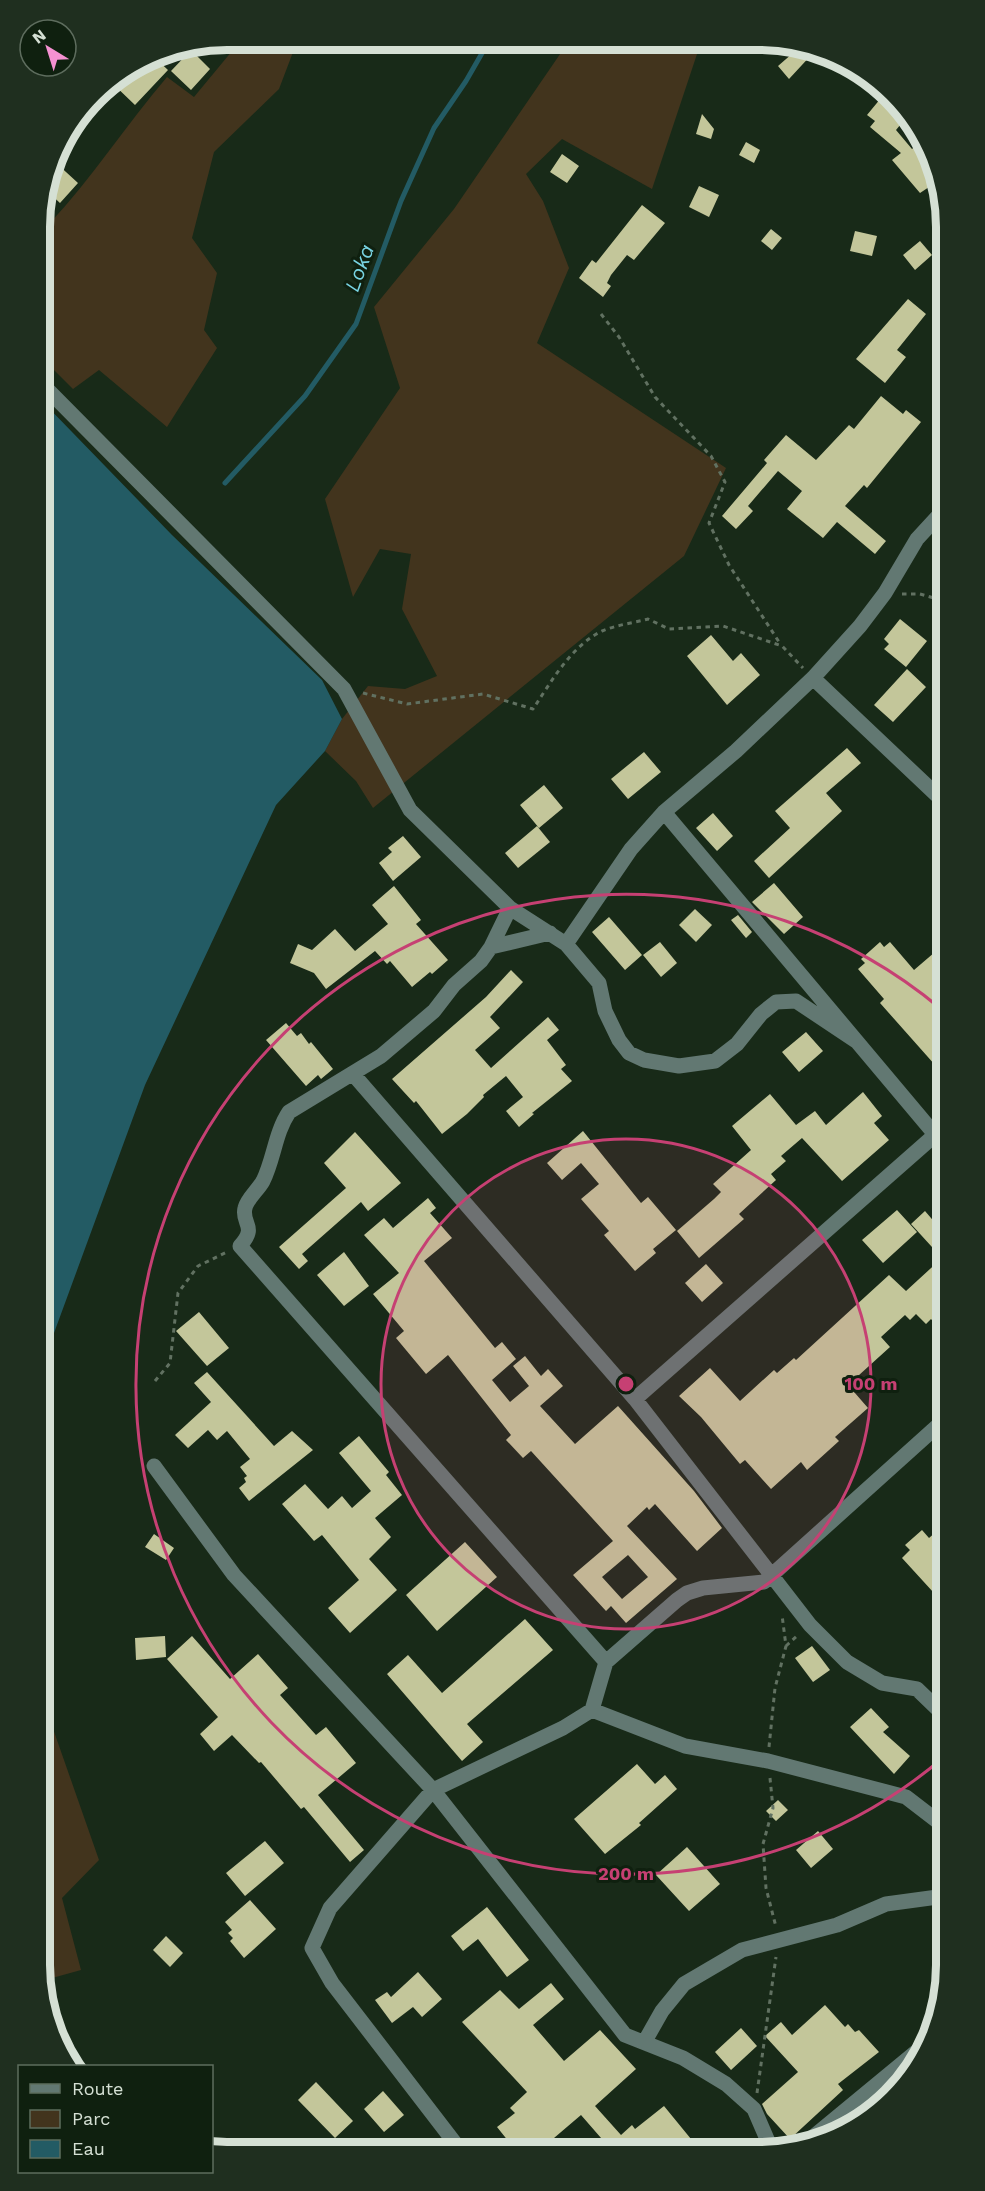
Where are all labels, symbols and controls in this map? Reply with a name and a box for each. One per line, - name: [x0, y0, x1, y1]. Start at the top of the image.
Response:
- north arrow: [18, 18, 78, 78]
- text: N: [29, 25, 50, 48]
- water label: Loka: [339, 241, 379, 295]
- text: 100 m: [844, 1373, 898, 1394]
- centre of rings: [616, 1374, 636, 1394]
- text: 200 m: [598, 1863, 654, 1884]
- legend: [18, 2065, 213, 2173]
- text: Route: [72, 2078, 124, 2099]
- text: Parc: [72, 2108, 110, 2129]
- text: Eau: [72, 2138, 105, 2159]

